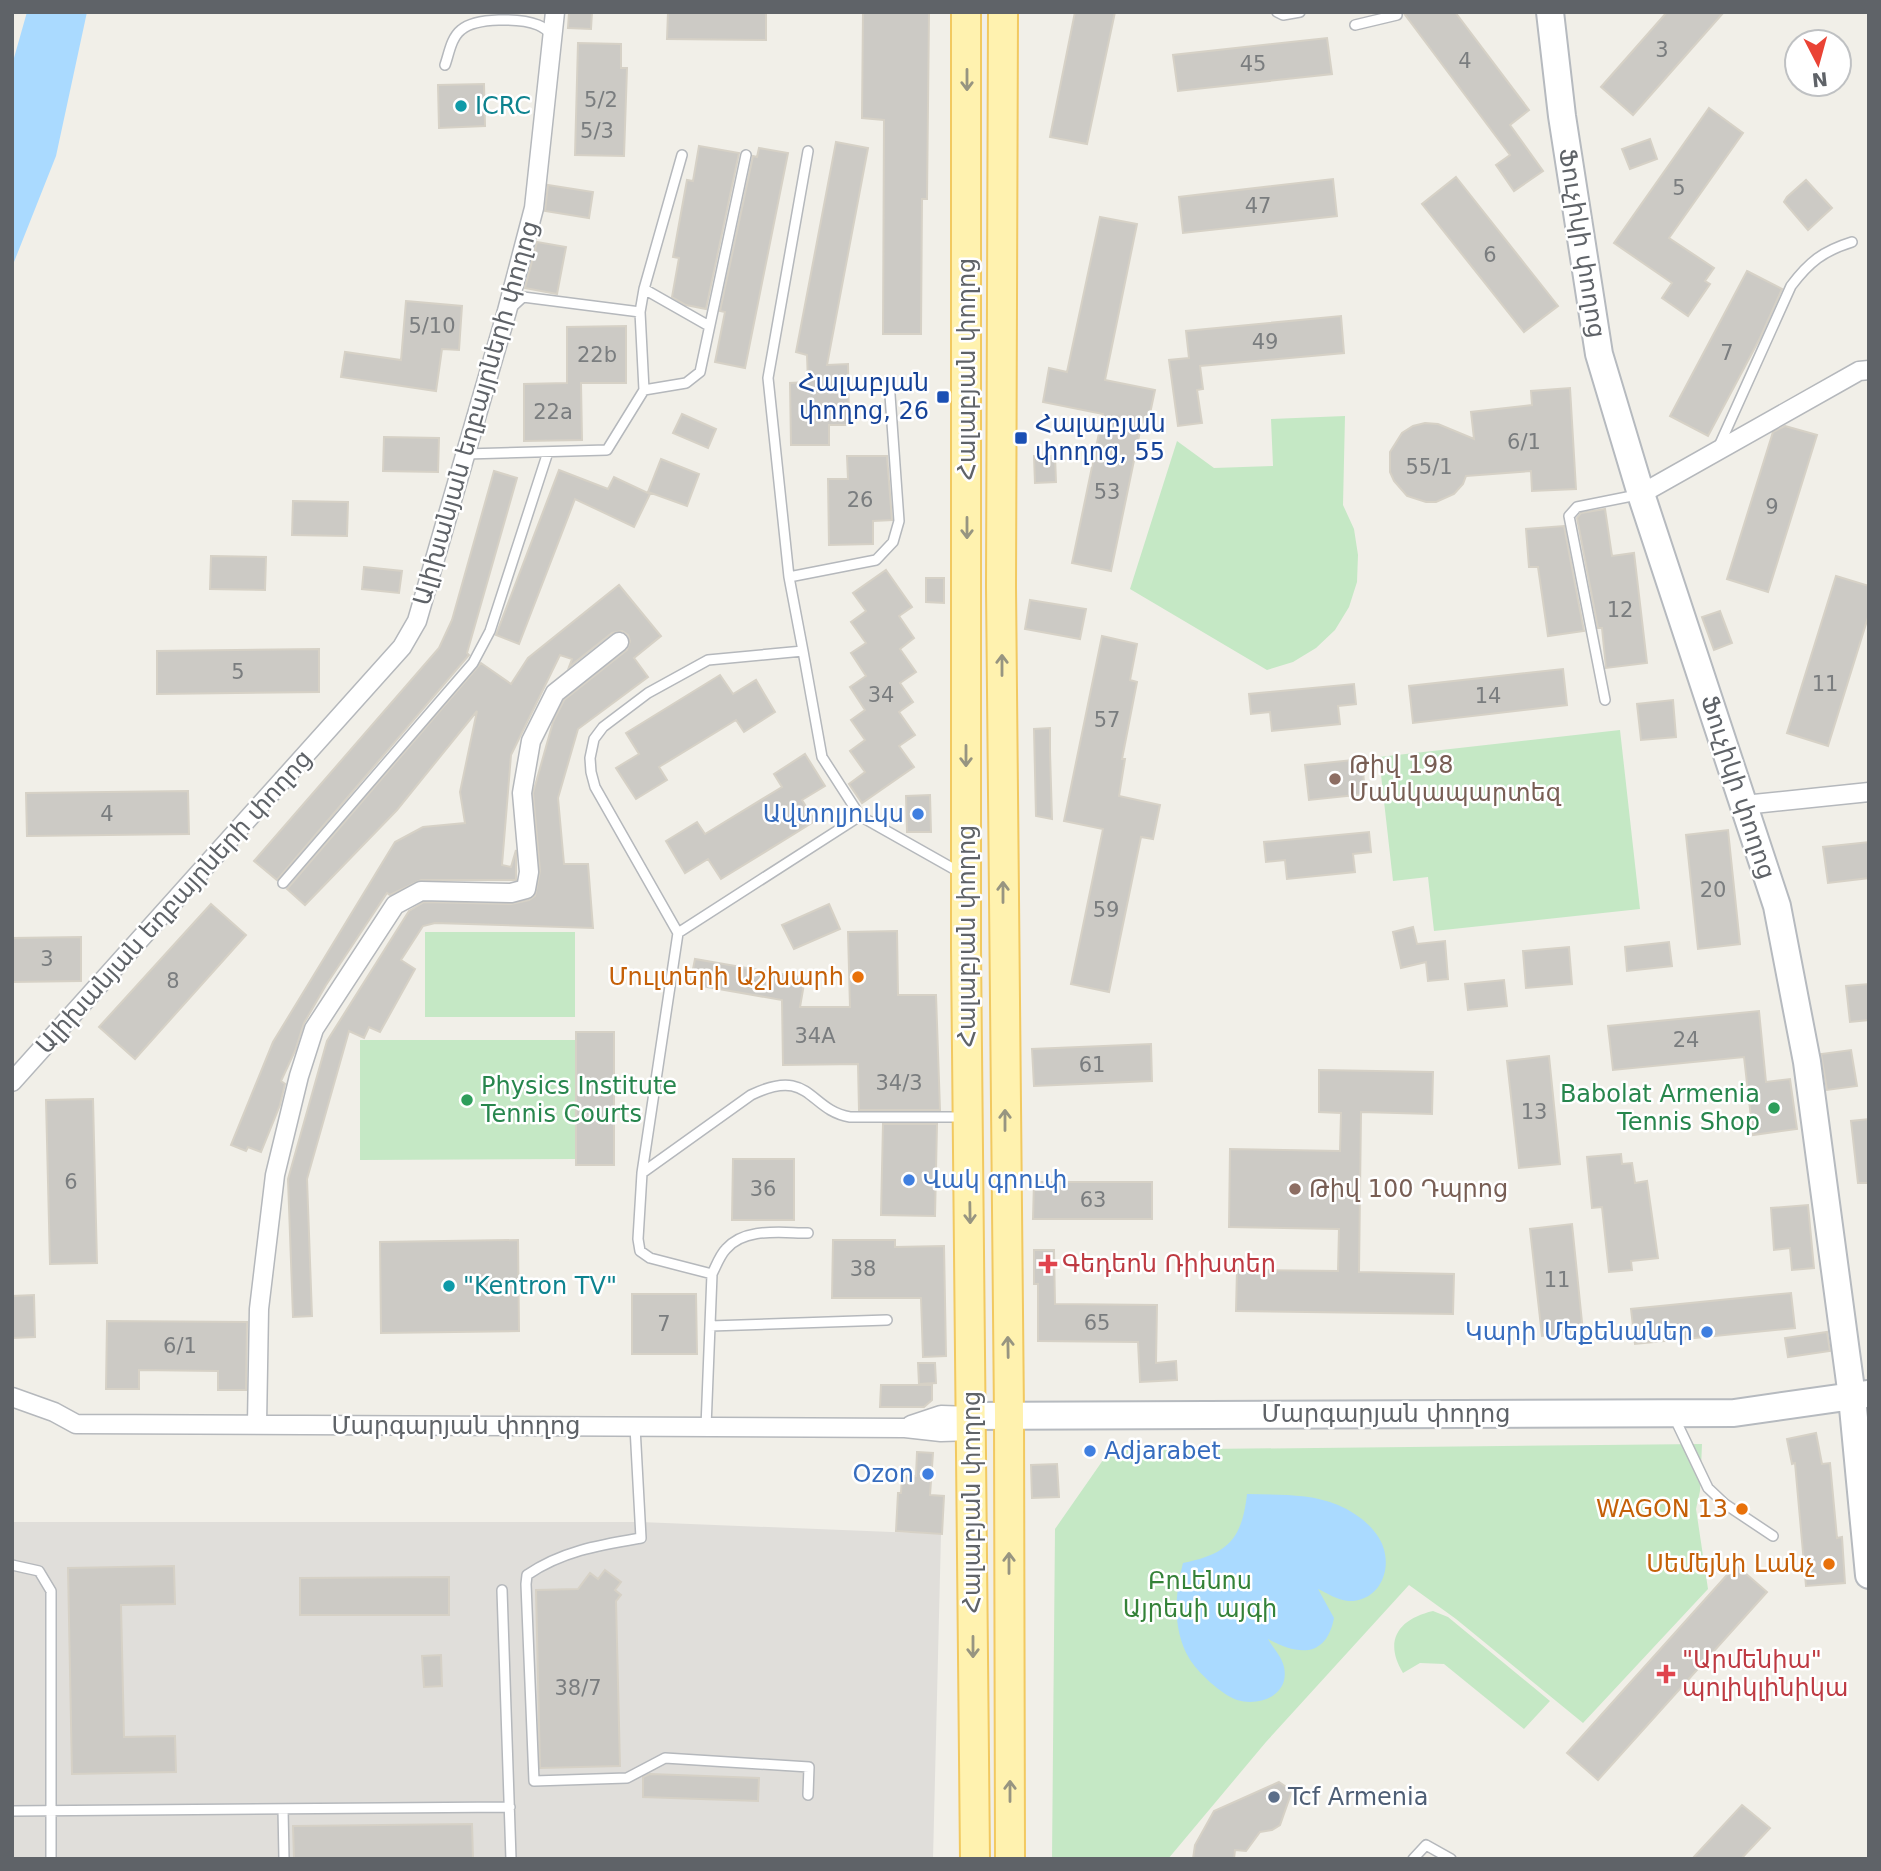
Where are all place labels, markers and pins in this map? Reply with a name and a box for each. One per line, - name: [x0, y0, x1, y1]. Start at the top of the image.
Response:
- place label: ICRC: [475, 92, 531, 120]
- marker: ICRC: [453, 98, 469, 114]
- place label: Հալաբյան փողոց, 26: [798, 369, 929, 425]
- marker: Հալաբյան փողոց, 26: [935, 389, 951, 405]
- place label: Հալաբյան փողոց, 55: [1035, 410, 1166, 466]
- marker: Հալաբյան փողոց, 55: [1013, 430, 1029, 446]
- place label: Թիվ 198 Մանկապարտեզ: [1349, 751, 1562, 807]
- marker: Թիվ 198 Մանկապարտեզ: [1327, 771, 1343, 787]
- place label: Ավտոլյուկս: [763, 800, 904, 828]
- marker: Ավտոլյուկս: [910, 806, 926, 822]
- place label: Մուլտերի Աշխարհ: [609, 963, 844, 991]
- marker: Մուլտերի Աշխարհ: [850, 969, 866, 985]
- place label: Physics Institute Tennis Courts: [480, 1072, 677, 1128]
- place label: Babolat Armenia Tennis Shop: [1560, 1080, 1760, 1136]
- marker: Physics Institute Tennis Courts: [459, 1092, 475, 1108]
- marker: Babolat Armenia Tennis Shop: [1766, 1100, 1782, 1116]
- place label: Վակ գրուփ: [923, 1166, 1067, 1194]
- marker: Վակ գրուփ: [901, 1172, 917, 1188]
- place label: Թիվ 100 Դպրոց: [1309, 1175, 1508, 1203]
- marker: Թիվ 100 Դպրոց: [1287, 1181, 1303, 1197]
- place label: Գեդեոն Ռիխտեր: [1062, 1250, 1276, 1278]
- marker: Գեդեոն Ռիխտեր: [1040, 1256, 1056, 1272]
- place label: "Kentron TV": [463, 1272, 617, 1300]
- marker: "Kentron TV": [441, 1278, 457, 1294]
- place label: Կարի Մեքենաներ: [1465, 1318, 1693, 1346]
- marker: Կարի Մեքենաներ: [1699, 1324, 1715, 1340]
- place label: Adjarabet: [1104, 1437, 1221, 1465]
- marker: Adjarabet: [1082, 1443, 1098, 1459]
- place label: Ozon: [853, 1460, 914, 1488]
- marker: Ozon: [920, 1466, 936, 1482]
- place label: WAGON 13: [1596, 1495, 1728, 1523]
- marker: WAGON 13: [1734, 1501, 1750, 1517]
- place label: Սեմեյնի Լանչ: [1646, 1550, 1815, 1578]
- marker: Սեմեյնի Լանչ: [1821, 1556, 1837, 1572]
- place label: "Արմենիա" պոլիկլինիկա: [1682, 1646, 1848, 1702]
- marker: "Արմենիա" պոլիկլինիկա: [1656, 1664, 1676, 1684]
- place label: Tcf Armenia: [1287, 1783, 1428, 1811]
- marker: Tcf Armenia: [1266, 1789, 1282, 1805]

